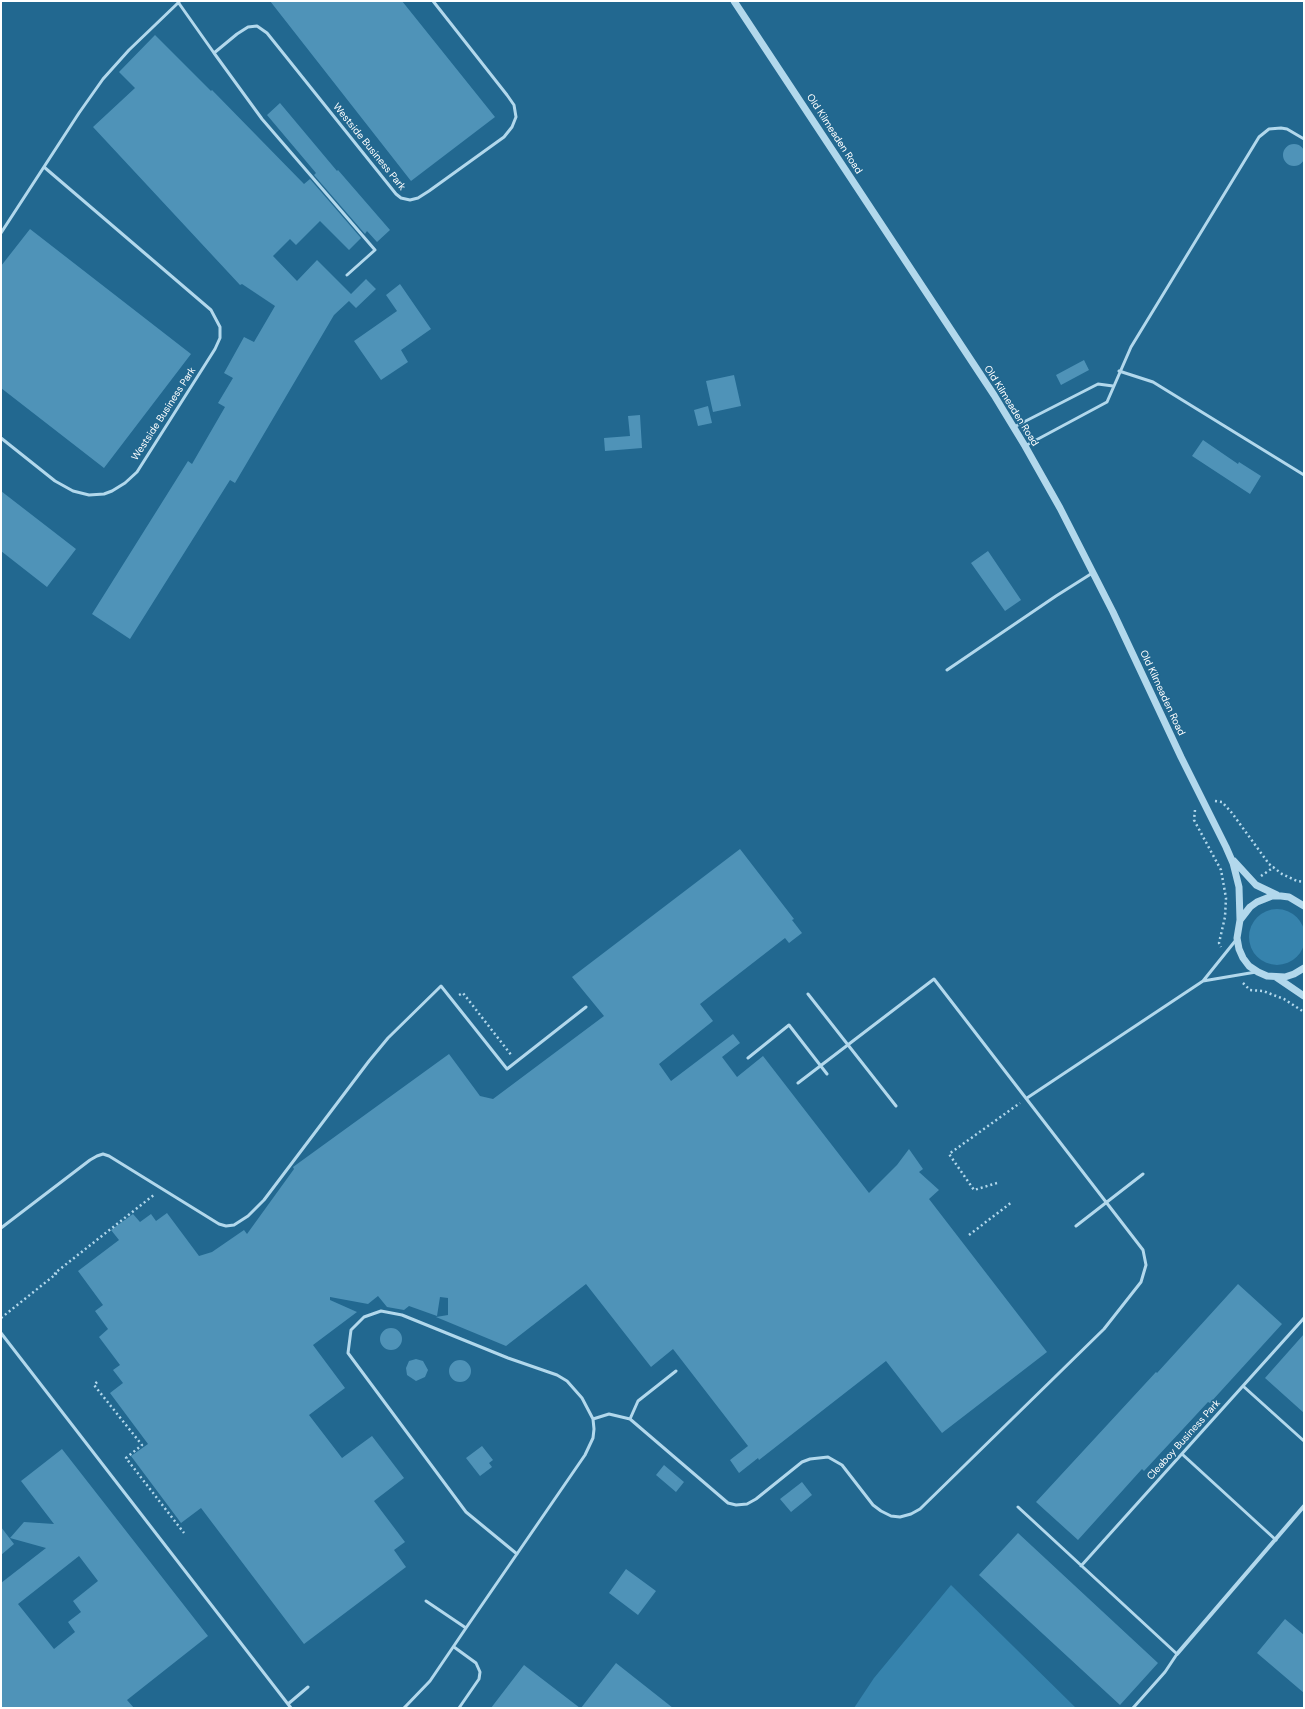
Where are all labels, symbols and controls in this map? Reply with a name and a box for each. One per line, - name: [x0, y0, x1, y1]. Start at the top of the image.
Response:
- street label: Old Kilmeaden Road: [804, 92, 864, 176]
- street label: Westside Business Park: [330, 101, 408, 193]
- street label: Old Kilmeaden Road: [981, 363, 1041, 449]
- street label: Westside Business Park: [129, 365, 199, 463]
- street label: Old Kilmeaden Road: [1137, 648, 1187, 738]
- street label: Cleaboy Business Park: [1145, 1397, 1223, 1483]

